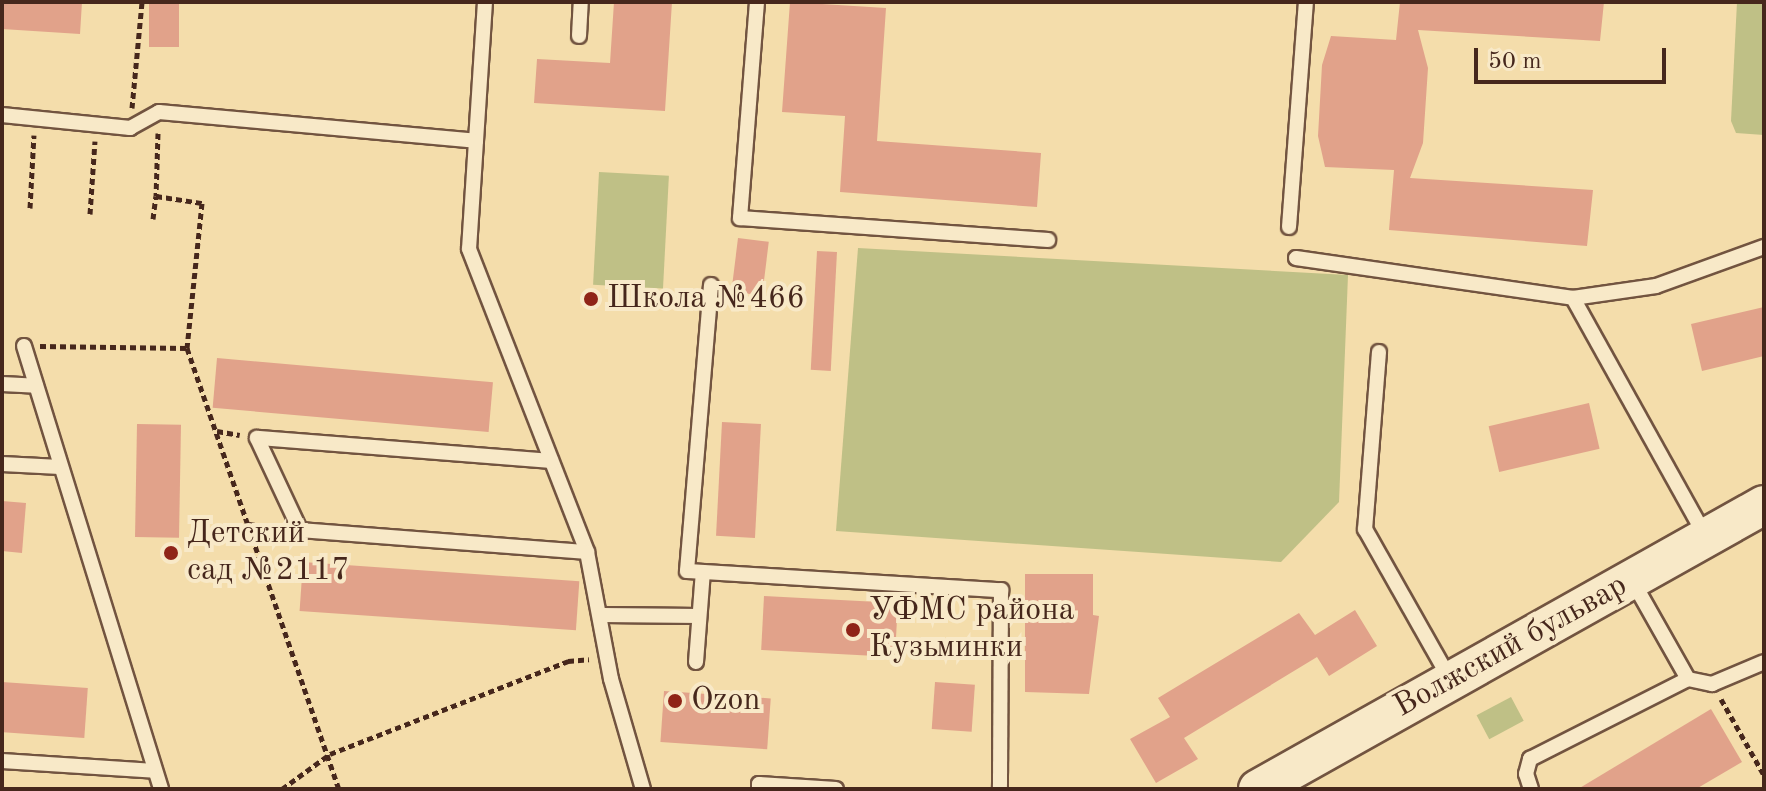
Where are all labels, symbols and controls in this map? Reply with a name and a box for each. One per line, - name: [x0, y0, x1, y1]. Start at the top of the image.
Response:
- scale bar: [1478, 32, 1670, 82]
- text: 50 m: [1488, 50, 1542, 74]
- place label: Школа №466: [607, 280, 805, 318]
- marker: Школа №466: [582, 290, 600, 308]
- place label: Детский сад №2117: [187, 516, 350, 591]
- marker: Детский сад №2117: [162, 544, 180, 562]
- street label: Волжский бульвар: [1388, 567, 1634, 727]
- place label: УФМС района Кузьминки: [869, 593, 1075, 668]
- marker: УФМС района Кузьминки: [844, 621, 862, 639]
- place label: Ozon: [691, 682, 761, 720]
- marker: Ozon: [666, 692, 684, 710]

